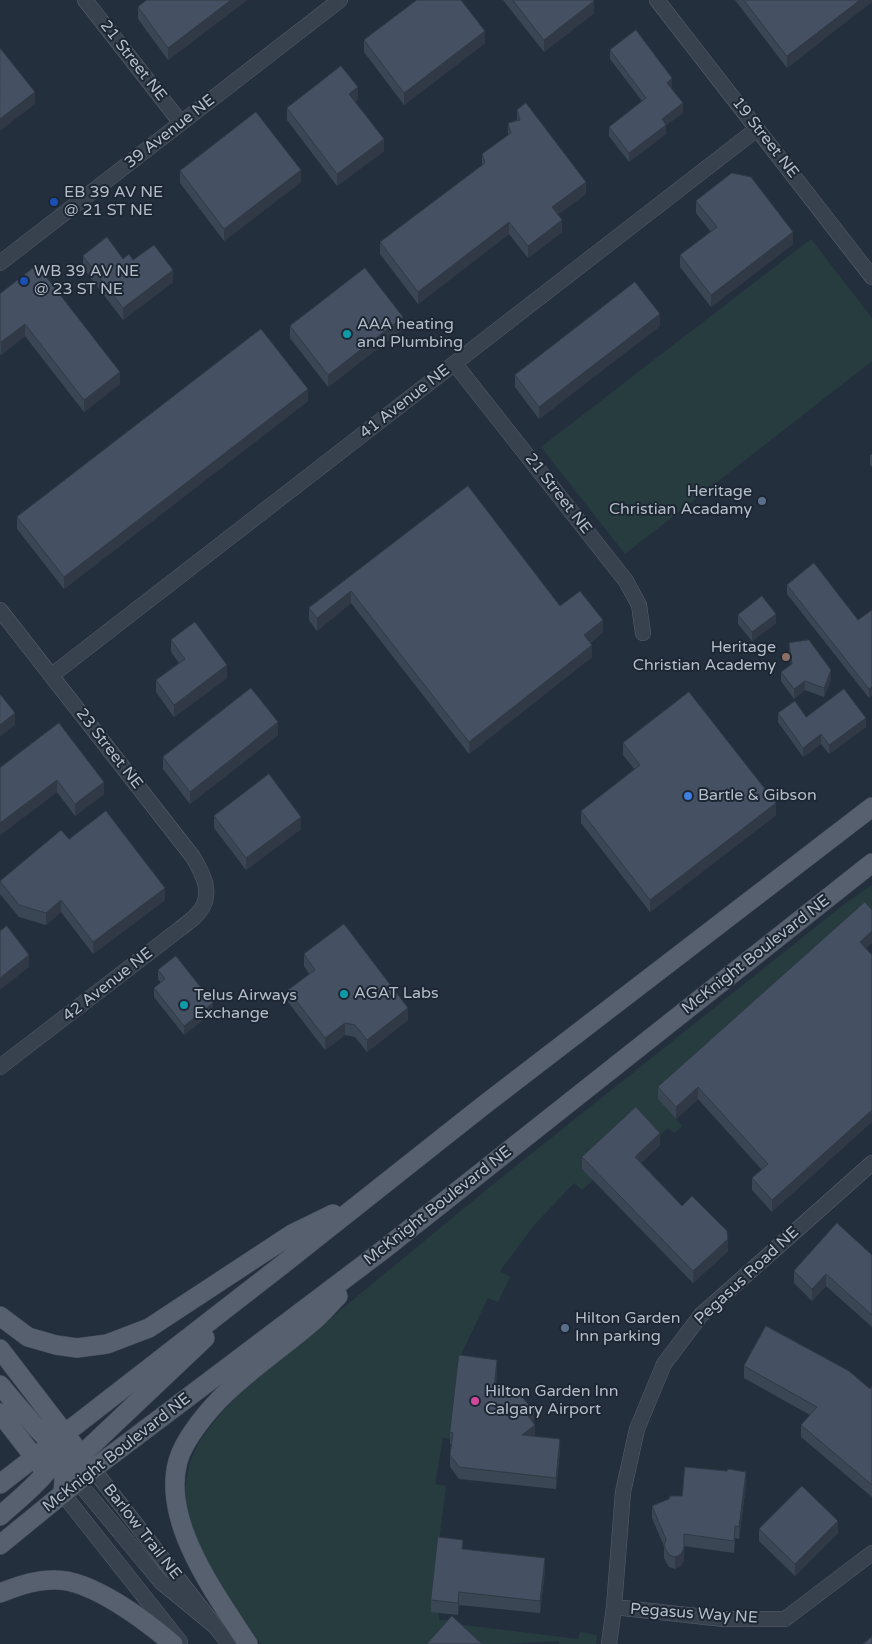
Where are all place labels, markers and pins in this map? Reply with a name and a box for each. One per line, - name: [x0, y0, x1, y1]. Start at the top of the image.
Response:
- place label: EB 39 AV NE @ 21 ST NE: [64, 183, 163, 221]
- marker: EB 39 AV NE @ 21 ST NE: [48, 196, 60, 208]
- place label: WB 39 AV NE @ 23 ST NE: [34, 262, 139, 300]
- marker: WB 39 AV NE @ 23 ST NE: [18, 275, 30, 287]
- place label: AAA heating and Plumbing: [357, 315, 463, 353]
- marker: AAA heating and Plumbing: [341, 328, 353, 340]
- place label: Heritage Christian Acadamy: [609, 482, 752, 520]
- marker: Heritage Christian Acadamy: [756, 495, 768, 507]
- place label: Heritage Christian Academy: [633, 638, 776, 676]
- marker: Heritage Christian Academy: [780, 651, 792, 663]
- place label: Bartle & Gibson: [698, 786, 817, 806]
- marker: Bartle & Gibson: [682, 790, 694, 802]
- place label: AGAT Labs: [354, 984, 439, 1004]
- place label: Telus Airways Exchange: [194, 986, 297, 1024]
- marker: AGAT Labs: [338, 988, 350, 1000]
- marker: Telus Airways Exchange: [178, 999, 190, 1011]
- place label: Hilton Garden Inn parking: [575, 1309, 680, 1347]
- marker: Hilton Garden Inn parking: [559, 1322, 571, 1334]
- place label: Hilton Garden Inn Calgary Airport: [485, 1382, 618, 1420]
- marker: Hilton Garden Inn Calgary Airport: [469, 1395, 481, 1407]

